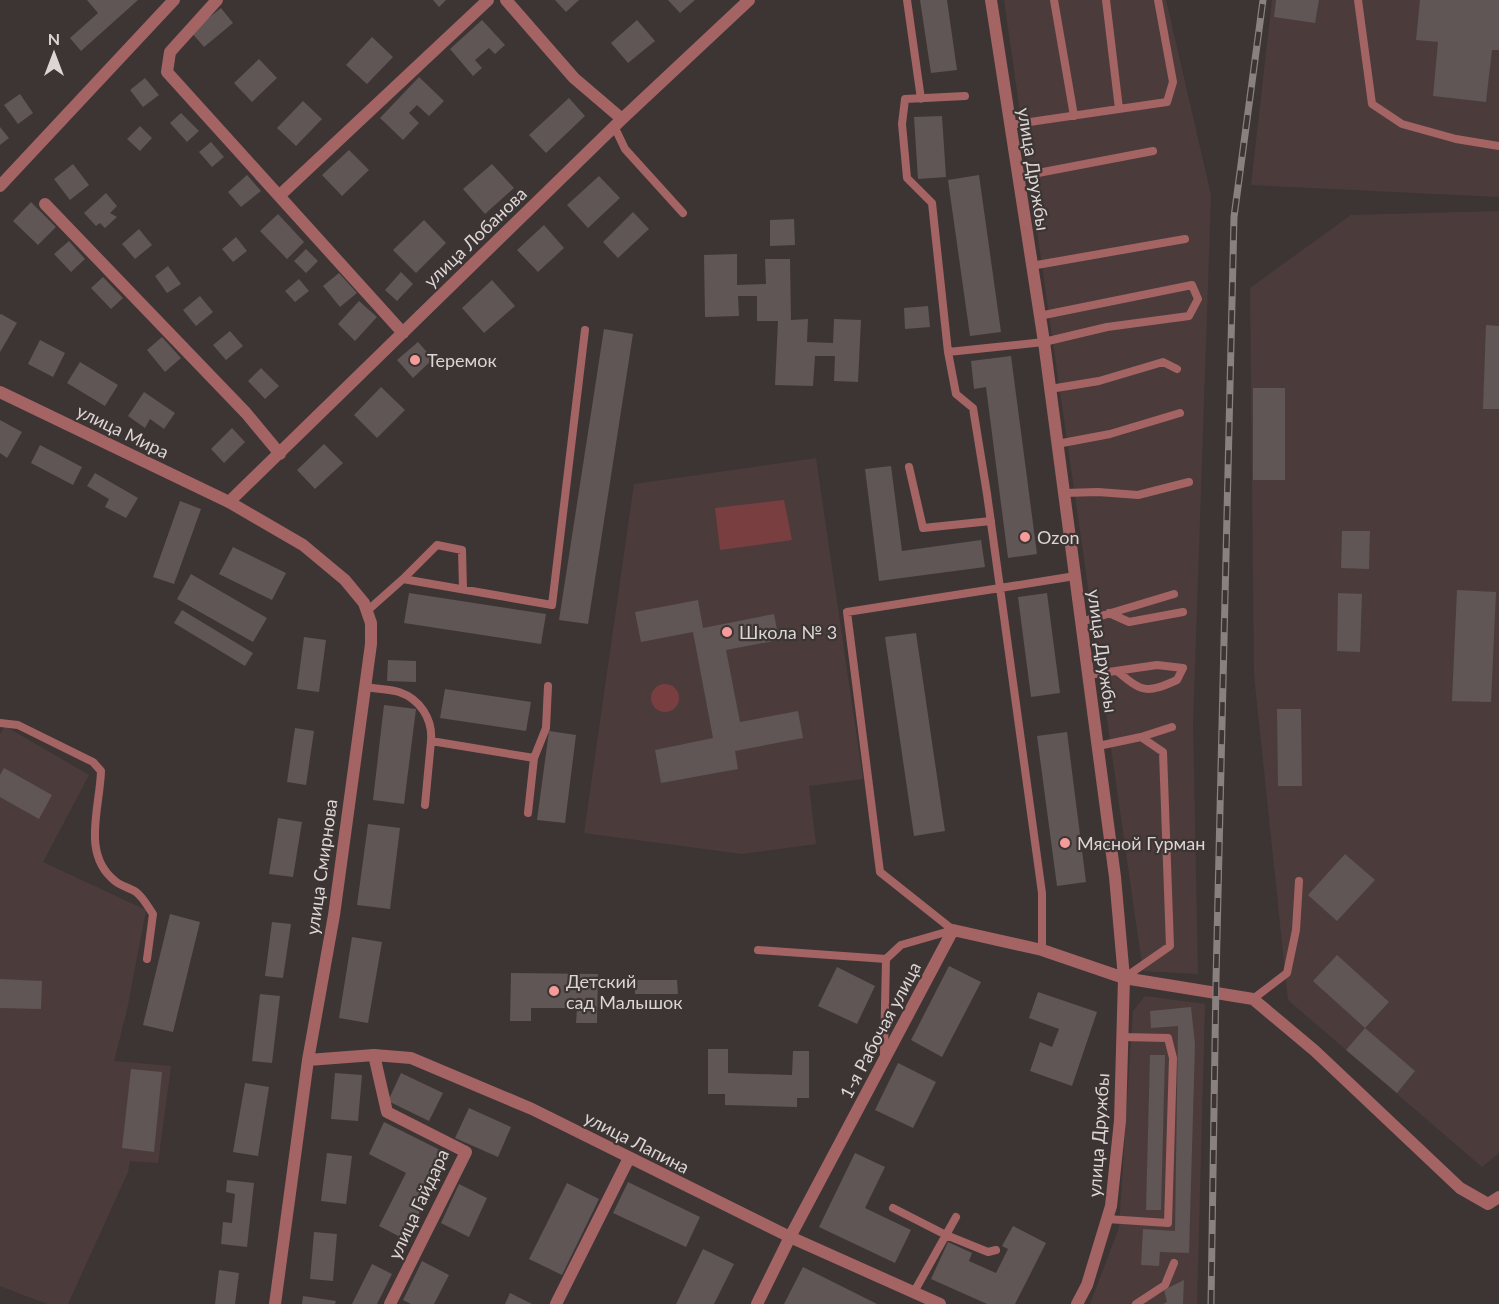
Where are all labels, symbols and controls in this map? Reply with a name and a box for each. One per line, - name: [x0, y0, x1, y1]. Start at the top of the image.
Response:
- north arrow: [24, 24, 84, 84]
- text: N: [48, 29, 60, 48]
- street label: улица Дружбы: [1013, 106, 1055, 232]
- street label: улица Лобанова: [419, 182, 531, 292]
- place label: Теремок: [427, 349, 497, 371]
- marker: Теремок: [408, 353, 422, 367]
- street label: улица Мира: [73, 399, 173, 463]
- place label: Ozon: [1037, 526, 1079, 548]
- marker: Ozon: [1018, 530, 1032, 544]
- street label: улица Дружбы: [1083, 588, 1123, 714]
- place label: Школа № 3: [739, 621, 837, 643]
- marker: Школа № 3: [720, 625, 734, 639]
- street label: улица Смирнова: [301, 798, 341, 936]
- place label: Мясной Гурман: [1077, 832, 1205, 854]
- marker: Мясной Гурман: [1058, 836, 1072, 850]
- street label: 1-я Рабочая улица: [835, 958, 925, 1102]
- place label: Детский сад Малышок: [566, 970, 683, 1013]
- marker: Детский сад Малышок: [547, 984, 561, 998]
- street label: улица Дружбы: [1083, 1072, 1113, 1198]
- street label: улица Лапина: [581, 1106, 693, 1178]
- street label: улица Гайдара: [383, 1145, 453, 1263]

